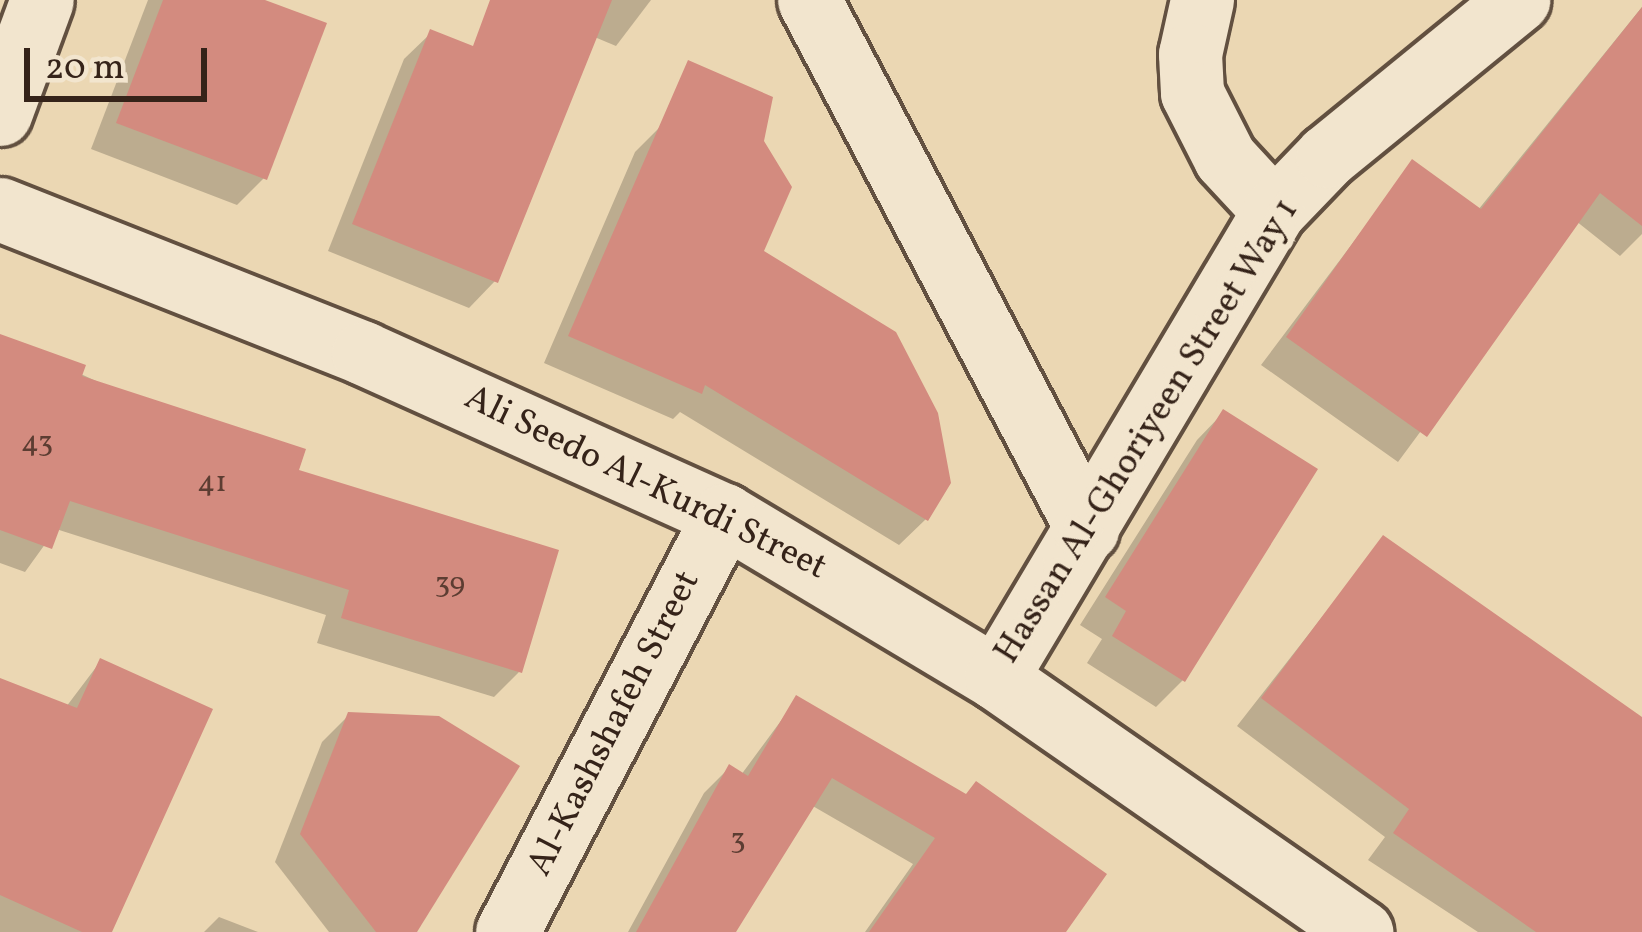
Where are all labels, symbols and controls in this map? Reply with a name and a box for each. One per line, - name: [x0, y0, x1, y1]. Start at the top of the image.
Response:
- scale bar: [30, 24, 213, 98]
- text: 20 m: [45, 44, 125, 94]
- street label: Hassan Al-Ghoriyeen Street Way 1: [986, 191, 1310, 673]
- street label: Ali Seedo Al-Kurdi Street: [457, 377, 833, 591]
- house number: 43: [21, 425, 53, 461]
- house number: 41: [197, 465, 227, 501]
- street label: Al-Kashshafeh Street: [519, 564, 711, 884]
- house number: 39: [435, 566, 465, 602]
- house number: 3: [730, 822, 746, 858]

